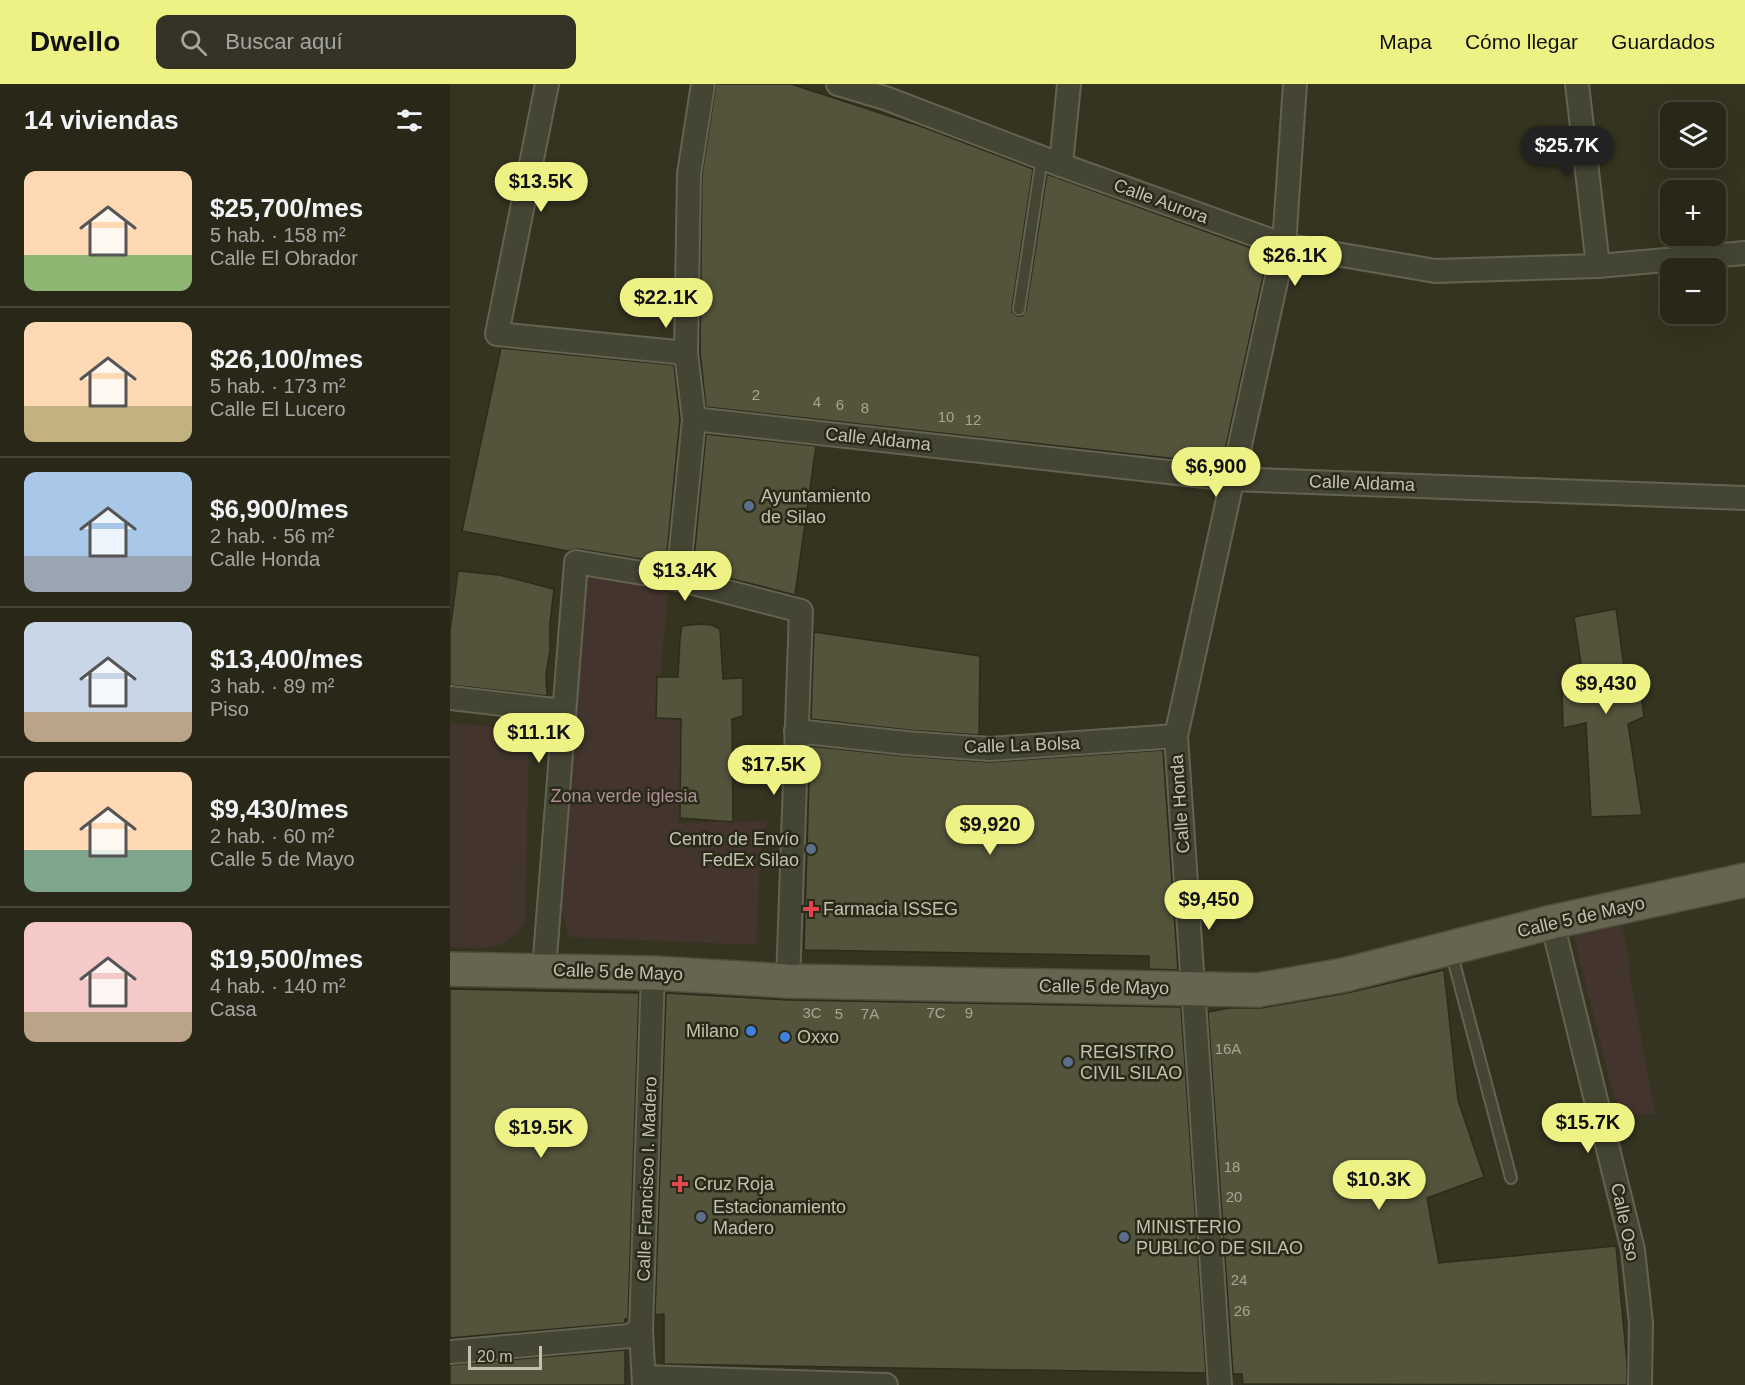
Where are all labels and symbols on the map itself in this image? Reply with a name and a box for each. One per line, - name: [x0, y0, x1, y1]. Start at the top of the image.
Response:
- pin: $25.7K: [1518, 126, 1616, 177]
- pin: $13.5K: [492, 162, 590, 213]
- street label: Calle Aurora: [1111, 175, 1212, 228]
- pin: $26.1K: [1246, 236, 1344, 287]
- pin: $22.1K: [617, 278, 715, 329]
- house number: 2: [752, 386, 760, 403]
- house number: 4: [813, 393, 821, 410]
- house number: 6: [836, 396, 844, 413]
- house number: 8: [861, 399, 869, 416]
- house number: 10: [938, 408, 954, 425]
- house number: 12: [965, 411, 981, 428]
- street label: Calle Aldama: [824, 424, 933, 455]
- pin: $6,900: [1167, 447, 1265, 498]
- street label: Calle Aldama: [1309, 471, 1416, 495]
- place label: Ayuntamiento de Silao: [761, 486, 871, 527]
- marker: Ayuntamiento de Silao: [742, 499, 756, 513]
- pin: $13.4K: [636, 551, 734, 602]
- pin: $9,430: [1557, 664, 1655, 715]
- pin: $11.1K: [490, 713, 588, 764]
- street label: Calle La Bolsa: [964, 733, 1081, 757]
- pin: $17.5K: [725, 745, 823, 796]
- street label: Calle Honda: [1167, 753, 1193, 854]
- park label: Zona verde iglesia: [550, 786, 699, 806]
- pin: $9,920: [941, 805, 1039, 856]
- place label: Centro de Envío FedEx Silao: [669, 829, 799, 870]
- marker: Centro de Envío FedEx Silao: [804, 842, 818, 856]
- pin: $9,450: [1160, 880, 1258, 931]
- street label: Calle 5 de Mayo: [1515, 893, 1647, 941]
- place label: Farmacia ISSEG: [823, 899, 958, 919]
- marker: Farmacia ISSEG: [804, 902, 818, 916]
- street label: Calle 5 de Mayo: [553, 960, 683, 984]
- street label: Calle 5 de Mayo: [1039, 976, 1169, 998]
- house number: 3C: [802, 1004, 822, 1021]
- house number: 7C: [926, 1004, 946, 1021]
- house number: 9: [965, 1004, 973, 1021]
- house number: 5: [835, 1005, 843, 1022]
- house number: 7A: [861, 1005, 879, 1022]
- place label: Milano: [686, 1021, 739, 1041]
- marker: Milano: [744, 1024, 758, 1038]
- place label: Oxxo: [797, 1027, 839, 1047]
- marker: Oxxo: [778, 1030, 792, 1044]
- house number: 16A: [1215, 1040, 1241, 1057]
- place label: REGISTRO CIVIL SILAO: [1080, 1042, 1182, 1083]
- marker: REGISTRO CIVIL SILAO: [1061, 1055, 1075, 1069]
- street label: Calle Francisco I. Madero: [633, 1076, 661, 1282]
- pin: $15.7K: [1539, 1103, 1637, 1154]
- pin: $19.5K: [492, 1108, 590, 1159]
- house number: 18: [1224, 1158, 1240, 1175]
- pin: $10.3K: [1330, 1160, 1428, 1211]
- place label: Cruz Roja: [694, 1174, 775, 1194]
- marker: Cruz Roja: [671, 1175, 689, 1193]
- street label: Calle Oso: [1607, 1181, 1643, 1263]
- house number: 20: [1226, 1188, 1242, 1205]
- place label: Estacionamiento Madero: [713, 1197, 846, 1238]
- marker: Estacionamiento Madero: [694, 1210, 708, 1224]
- place label: MINISTERIO PUBLICO DE SILAO: [1136, 1217, 1303, 1258]
- marker: MINISTERIO PUBLICO DE SILAO: [1117, 1230, 1131, 1244]
- house number: 24: [1231, 1271, 1247, 1288]
- house number: 26: [1234, 1302, 1250, 1319]
- scale bar: [468, 1343, 542, 1370]

